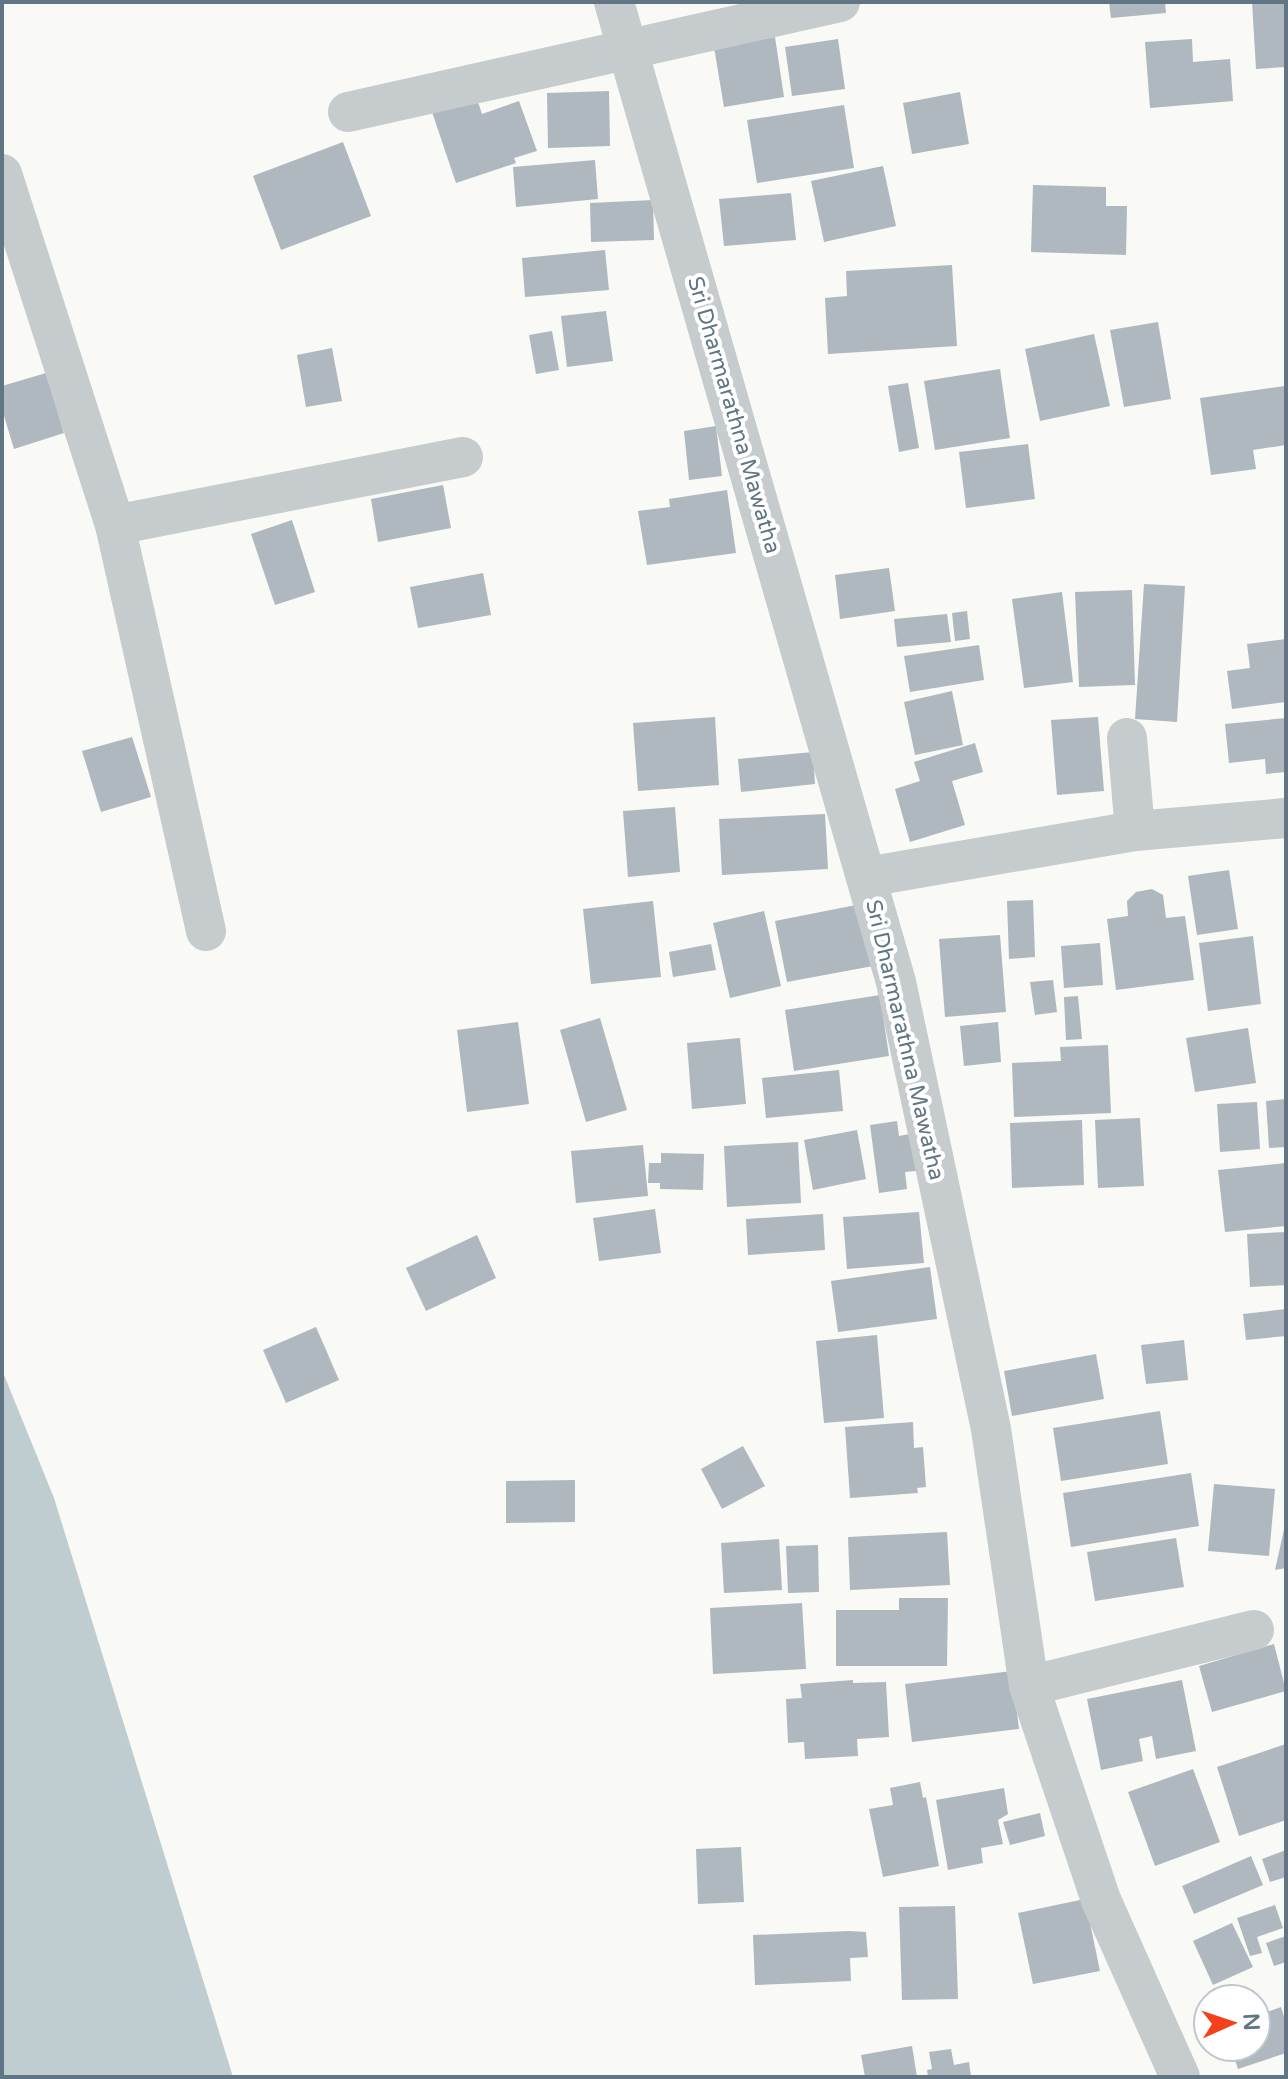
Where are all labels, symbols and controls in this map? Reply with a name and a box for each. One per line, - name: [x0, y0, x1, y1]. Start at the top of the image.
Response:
- street label: Sri Dharmarathna Mawatha: [682, 274, 786, 556]
- street label: Sri Dharmarathna Mawatha: [860, 897, 950, 1183]
- north arrow: [1192, 1983, 1272, 2063]
- text: N: [1238, 2013, 1264, 2032]

